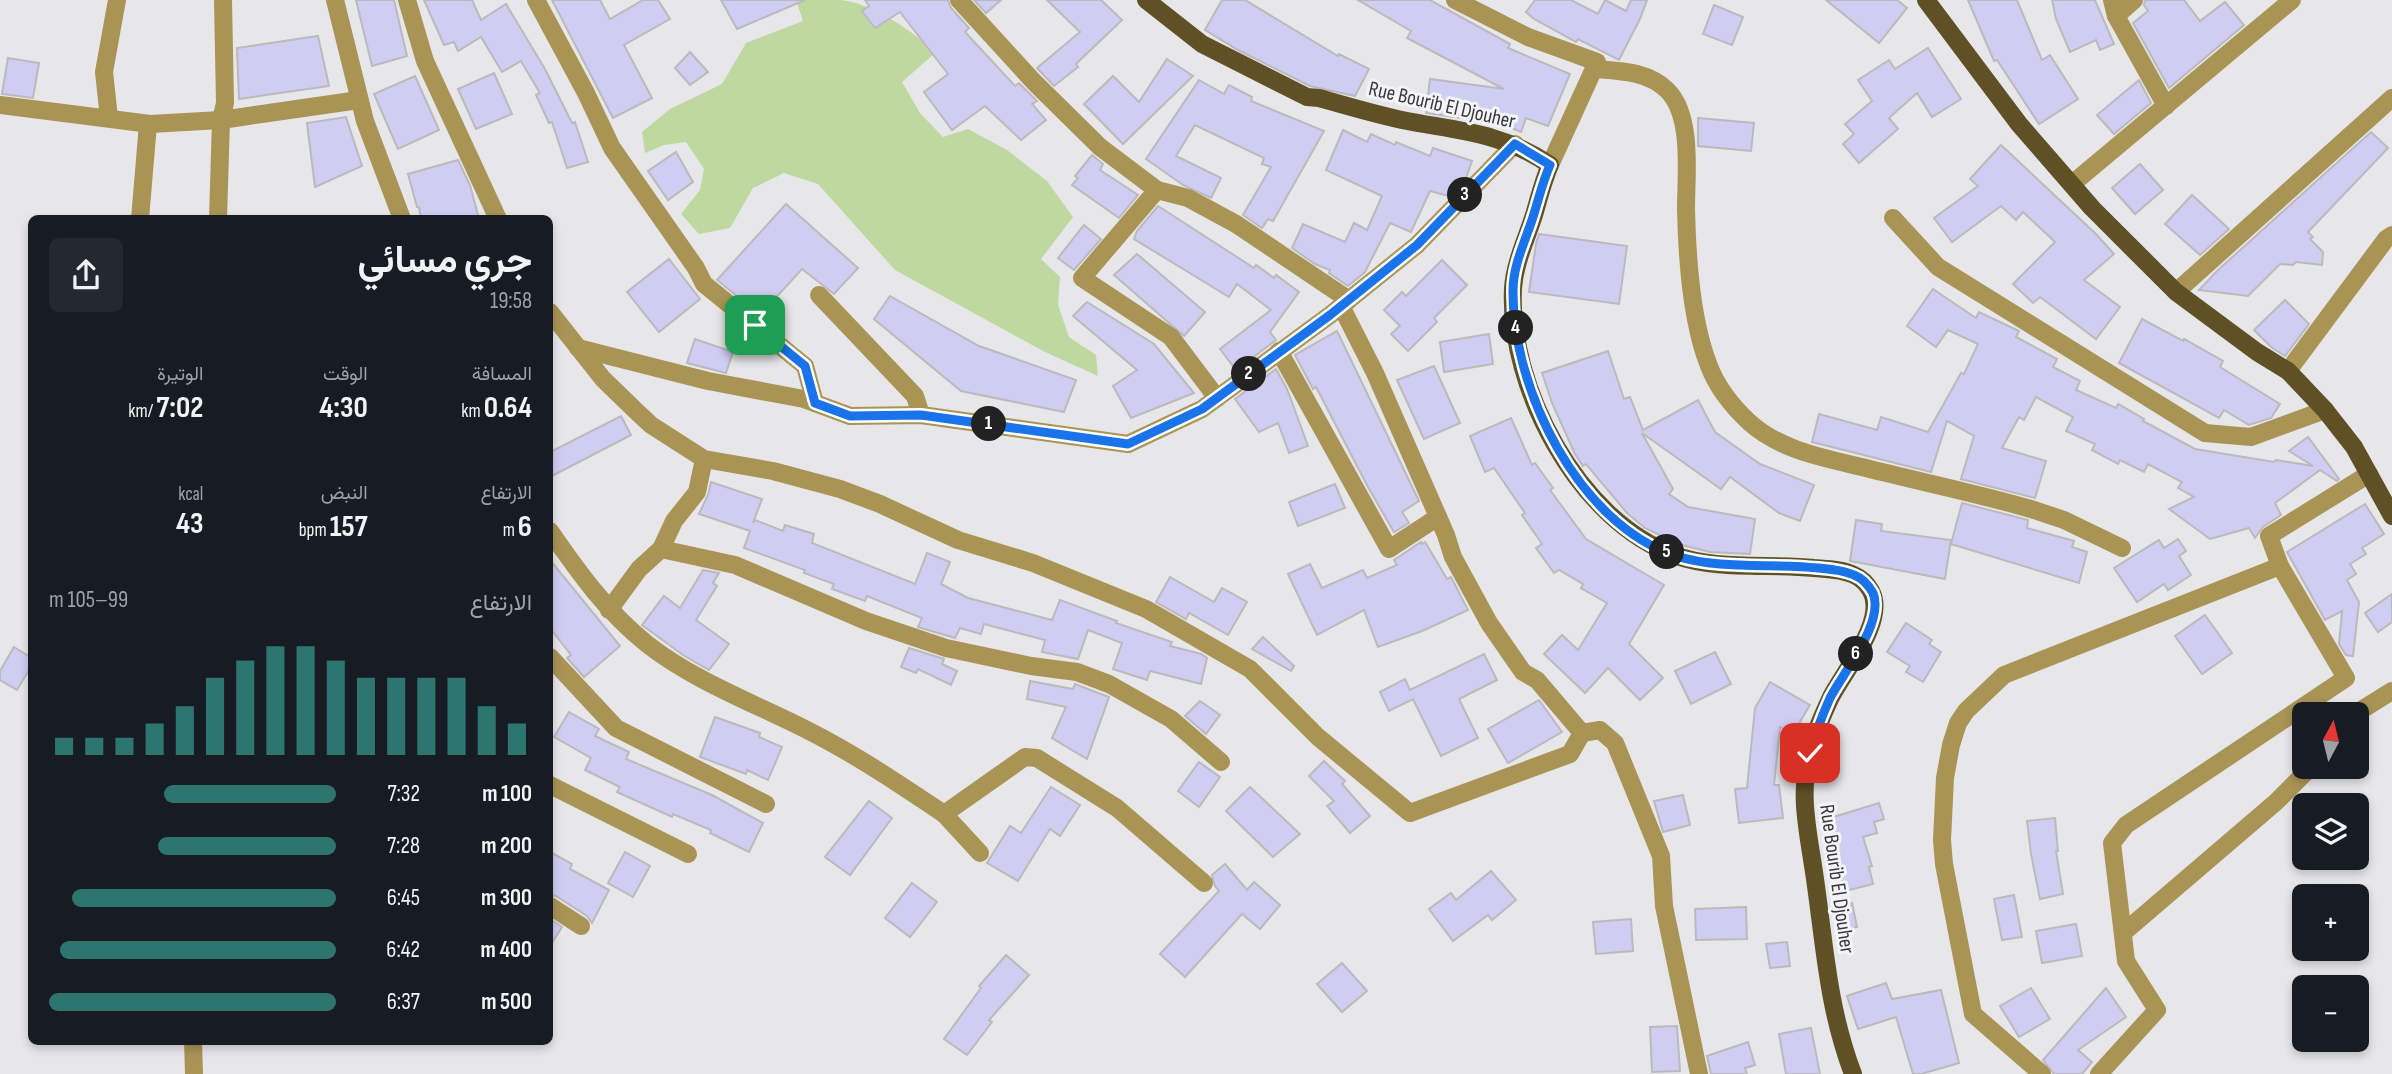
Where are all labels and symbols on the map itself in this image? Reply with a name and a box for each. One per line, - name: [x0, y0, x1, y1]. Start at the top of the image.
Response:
- street label: Rue Bourib El Djouher: [1366, 76, 1518, 134]
- pin: 3: [1448, 178, 1482, 212]
- pin: [725, 295, 785, 355]
- pin: 4: [1498, 310, 1534, 346]
- pin: 2: [1232, 356, 1266, 392]
- pin: 1: [972, 406, 1006, 442]
- pin: 5: [1650, 534, 1684, 570]
- pin: 6: [1839, 636, 1874, 672]
- north arrow: [2292, 702, 2370, 779]
- pin: [1780, 723, 1840, 783]
- street label: Rue Bourib El Djouher: [1814, 803, 1860, 955]

